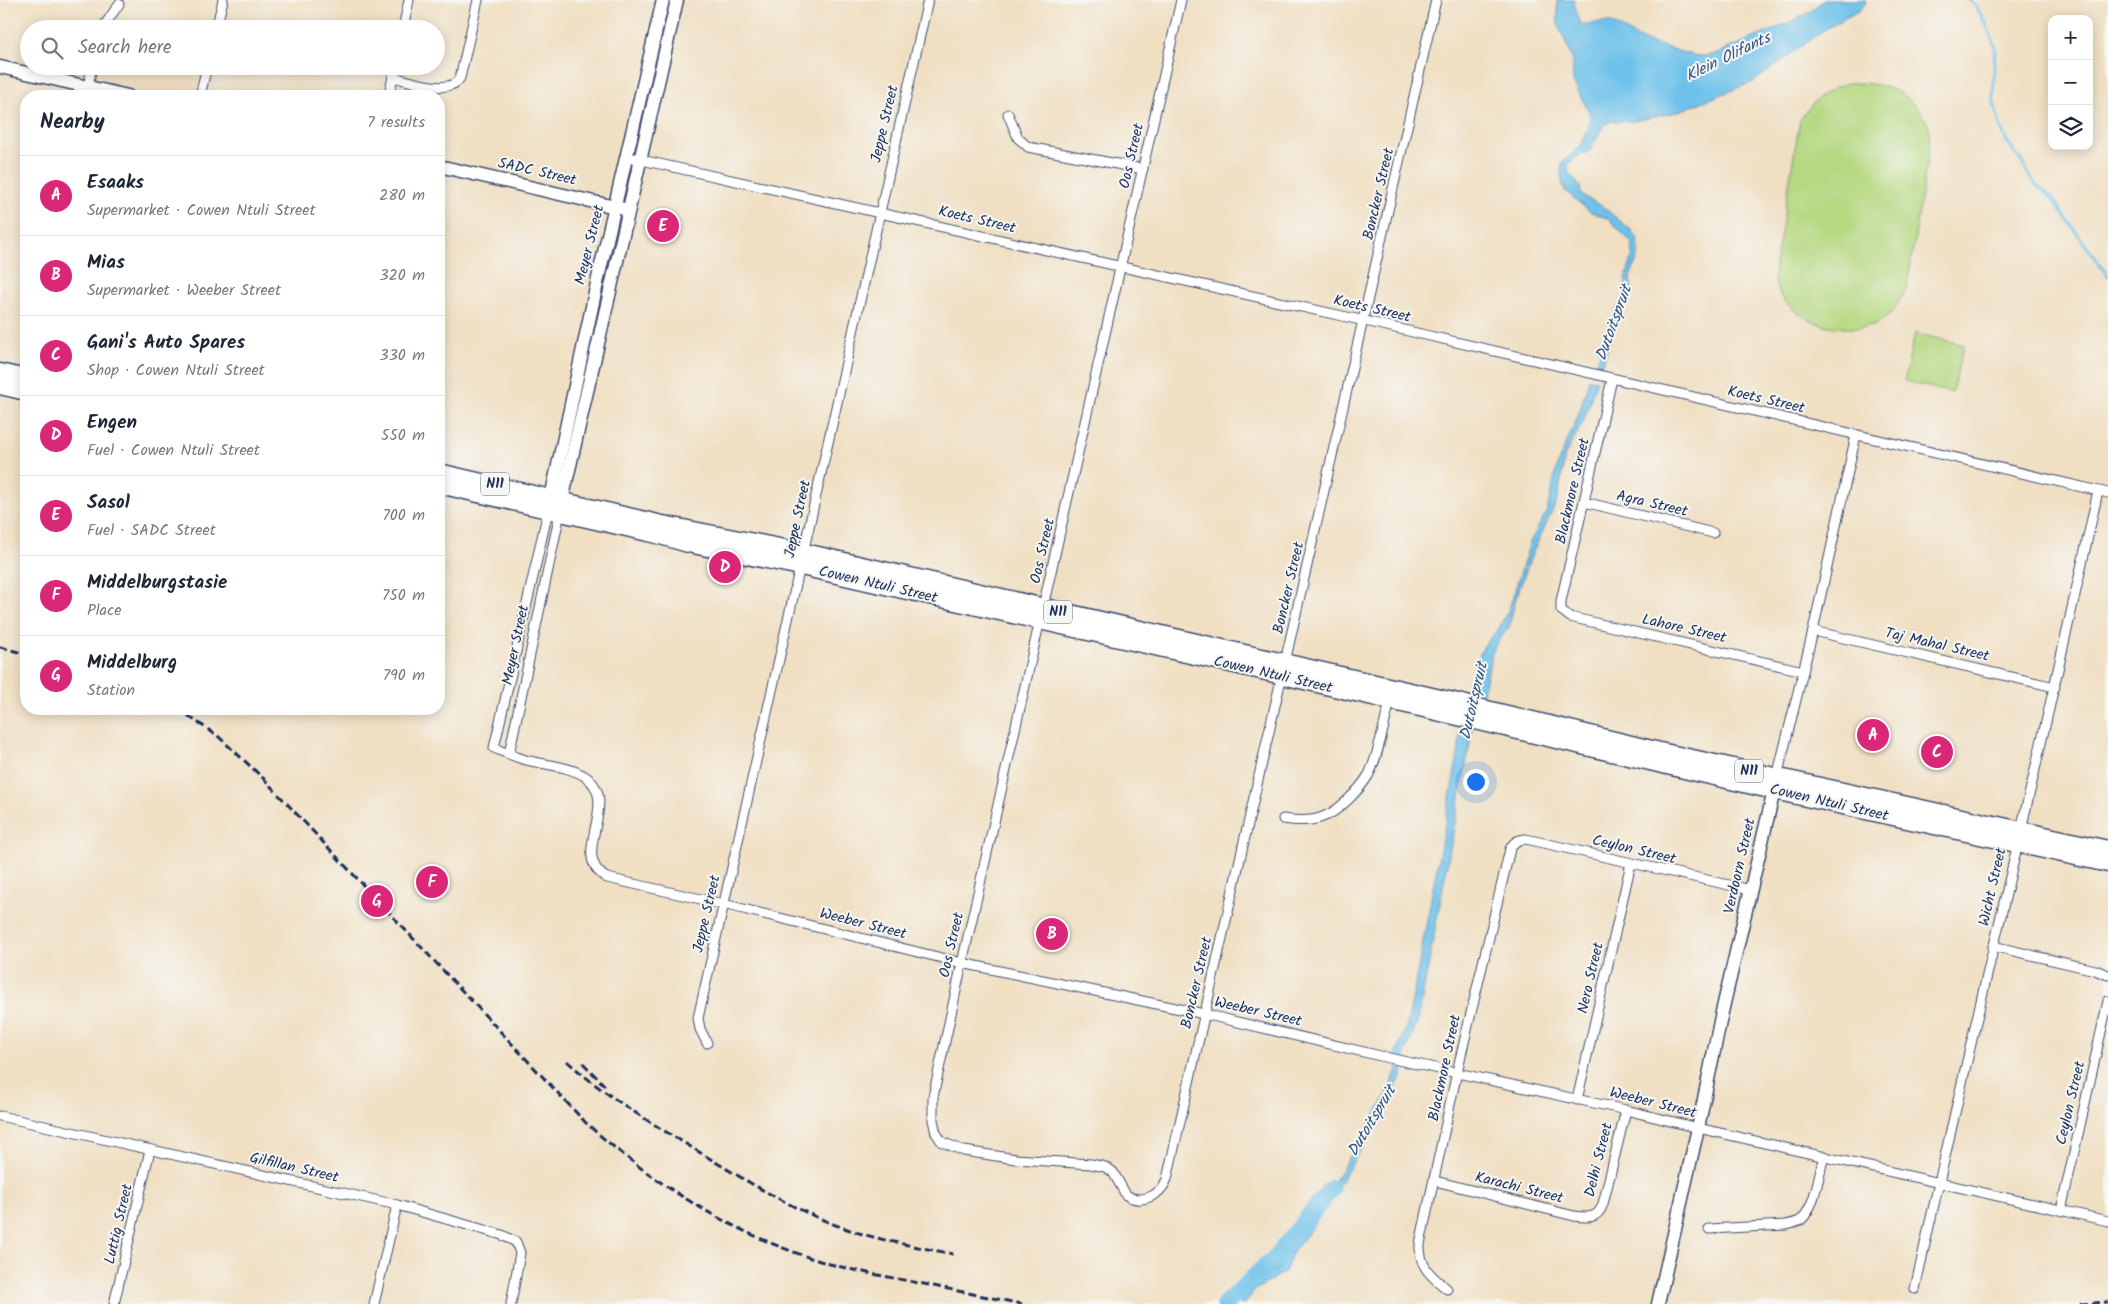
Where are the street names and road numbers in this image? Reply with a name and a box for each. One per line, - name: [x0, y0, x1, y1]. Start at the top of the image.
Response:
- street label: Jeppe Street: [864, 83, 906, 165]
- street label: Oos Street: [1113, 121, 1151, 191]
- street label: Boncker Street: [1357, 145, 1401, 242]
- street label: SADC Street: [495, 151, 579, 193]
- street label: Koets Street: [936, 199, 1018, 241]
- street label: Meyer Street: [569, 202, 612, 287]
- street label: Koets Street: [1331, 288, 1413, 330]
- street label: Koets Street: [1725, 379, 1807, 421]
- street label: Blackmore Street: [1549, 435, 1597, 547]
- road number: N11: [481, 472, 509, 496]
- street label: Jeppe Street: [778, 478, 818, 560]
- street label: Agra Street: [1614, 484, 1690, 524]
- street label: Oos Street: [1024, 516, 1062, 586]
- street label: Boncker Street: [1267, 539, 1311, 636]
- street label: Cowen Ntuli Street: [816, 560, 940, 610]
- road number: N11: [1044, 600, 1072, 624]
- street label: Meyer Street: [496, 603, 536, 687]
- street label: Lahore Street: [1639, 608, 1729, 650]
- street label: Taj Mahal Street: [1882, 621, 1992, 669]
- street label: Cowen Ntuli Street: [1211, 650, 1335, 700]
- road number: N11: [1735, 759, 1763, 782]
- street label: Cowen Ntuli Street: [1767, 778, 1891, 828]
- street label: Verdoorn Street: [1717, 815, 1763, 916]
- street label: Ceylon Street: [1590, 829, 1678, 871]
- street label: Wicht Street: [1972, 845, 2014, 929]
- street label: Jeppe Street: [686, 873, 728, 955]
- street label: Weeber Street: [817, 902, 909, 946]
- street label: Oos Street: [933, 910, 971, 980]
- street label: Boncker Street: [1175, 934, 1219, 1031]
- street label: Nero Street: [1571, 940, 1611, 1016]
- street label: Weeber Street: [1212, 990, 1304, 1034]
- street label: Blackmore Street: [1422, 1012, 1468, 1124]
- street label: Ceylon Street: [2050, 1059, 2092, 1147]
- street label: Weeber Street: [1607, 1081, 1699, 1125]
- street label: Delhi Street: [1578, 1120, 1620, 1200]
- street label: Gilfillan Street: [247, 1146, 341, 1190]
- street label: Karachi Street: [1472, 1165, 1566, 1211]
- street label: Luttig Street: [98, 1181, 140, 1267]

